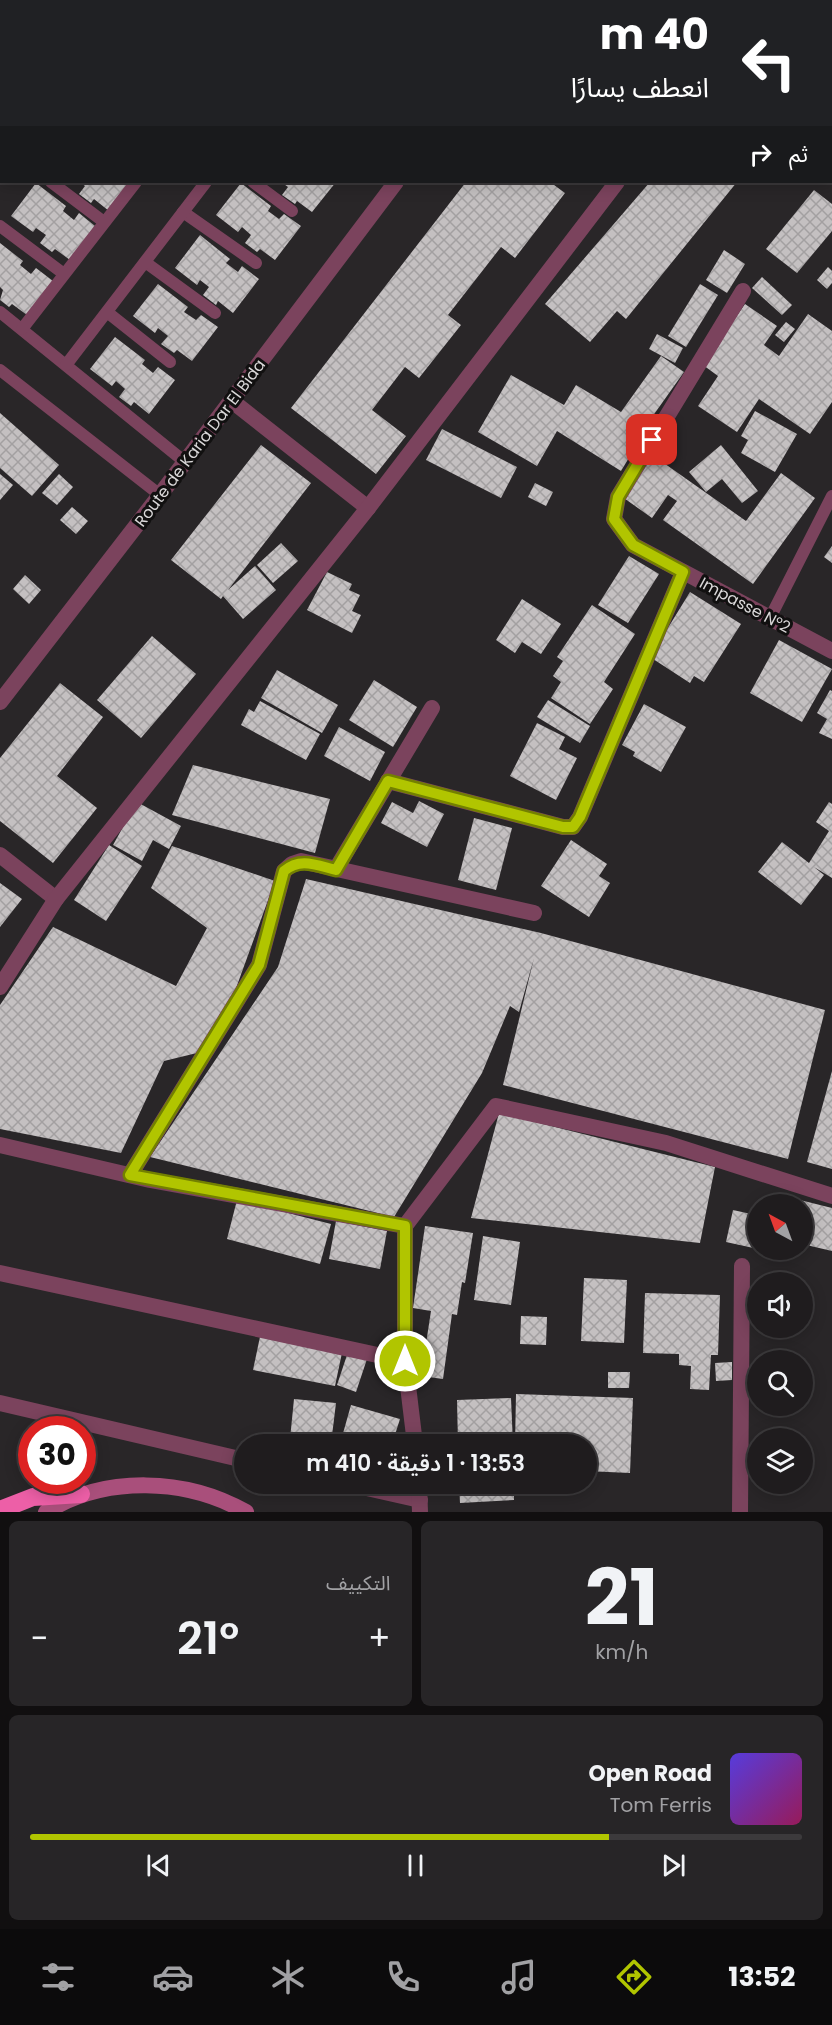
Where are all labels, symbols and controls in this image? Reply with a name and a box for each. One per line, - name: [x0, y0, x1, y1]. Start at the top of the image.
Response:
- text: 40 m: [600, 5, 709, 64]
- icon: left: [730, 24, 808, 102]
- text: انعطف يسارًا: [571, 69, 709, 106]
- icon: right: [744, 138, 777, 171]
- text: ثم: [789, 139, 808, 170]
- street label: Route de Karia Dar El Bida: [129, 354, 271, 532]
- pin: [626, 414, 677, 465]
- icon: arrive: [635, 423, 668, 456]
- street label: Impasse N°2: [695, 571, 795, 639]
- north arrow: [747, 1194, 813, 1260]
- map controls: [747, 1194, 813, 1494]
- button: sound: [747, 1272, 813, 1338]
- position arrow: [373, 1329, 437, 1393]
- button: search: [747, 1350, 813, 1416]
- speed limit sign: 30: [18, 1416, 96, 1494]
- button: layers: [747, 1428, 813, 1494]
- text: 13:53 · 1 دقيقة · 410 m: [306, 1448, 525, 1479]
- text: 21: [585, 1543, 659, 1652]
- text: التكييف: [326, 1569, 391, 1597]
- text: 21°: [177, 1607, 239, 1670]
- text: −: [30, 1615, 48, 1662]
- text: +: [368, 1615, 391, 1662]
- text: km/h: [595, 1638, 648, 1666]
- text: Open Road: [588, 1758, 712, 1789]
- text: Tom Ferris: [610, 1791, 712, 1819]
- icon: previous: [142, 1849, 175, 1882]
- icon: pause: [399, 1849, 432, 1882]
- icon: next: [657, 1849, 690, 1882]
- icon: filters: [37, 1956, 79, 1998]
- icon: car: [152, 1956, 194, 1998]
- icon: climate: [267, 1956, 309, 1998]
- icon: phone: [382, 1956, 424, 1998]
- icon: music: [498, 1956, 540, 1998]
- icon: directions: [613, 1956, 655, 1998]
- text: 13:52: [728, 1958, 795, 1995]

